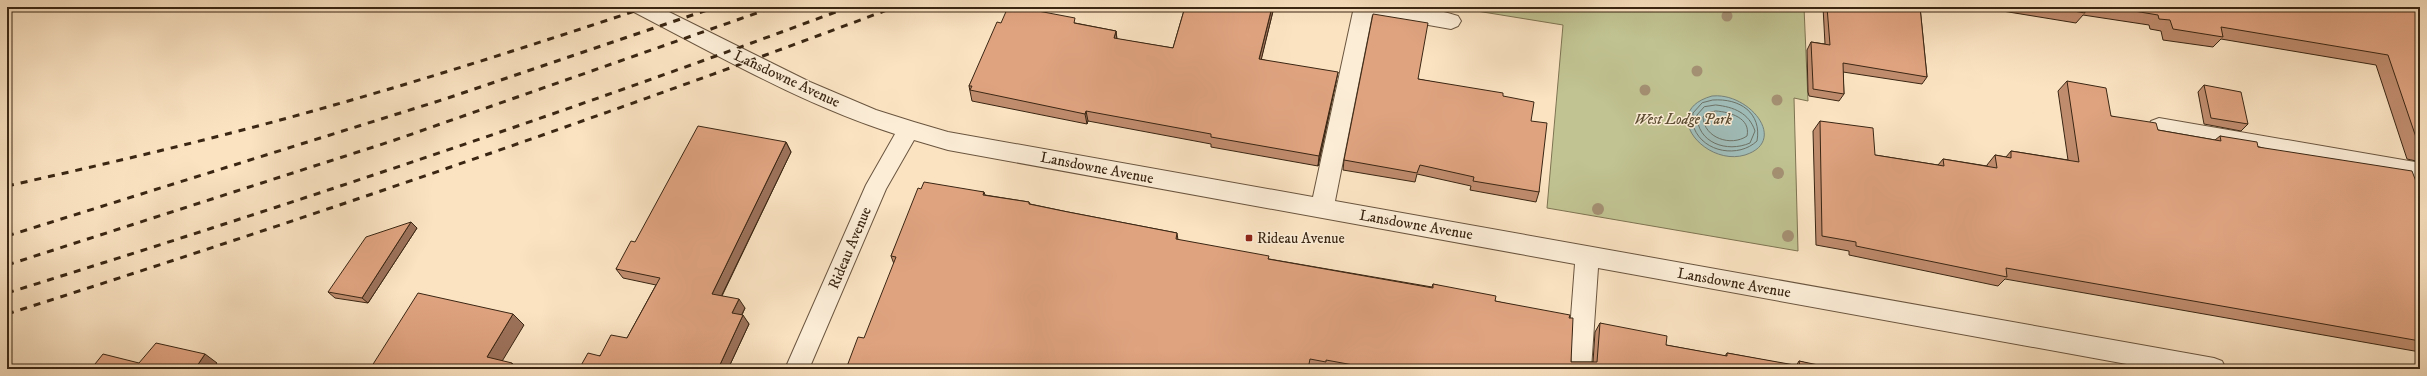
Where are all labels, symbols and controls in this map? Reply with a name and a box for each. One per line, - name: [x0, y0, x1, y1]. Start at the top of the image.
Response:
- street label: Lansdowne Avenue: [731, 46, 843, 112]
- park label: West Lodge Park: [1634, 110, 1732, 129]
- street label: Lansdowne Avenue: [1039, 148, 1155, 188]
- street label: Rideau Avenue: [824, 204, 876, 292]
- street label: Lansdowne Avenue: [1358, 206, 1474, 244]
- place label: Rideau Avenue: [1257, 229, 1345, 248]
- marker: Rideau Avenue: [1244, 233, 1254, 243]
- street label: Lansdowne Avenue: [1676, 264, 1792, 302]

